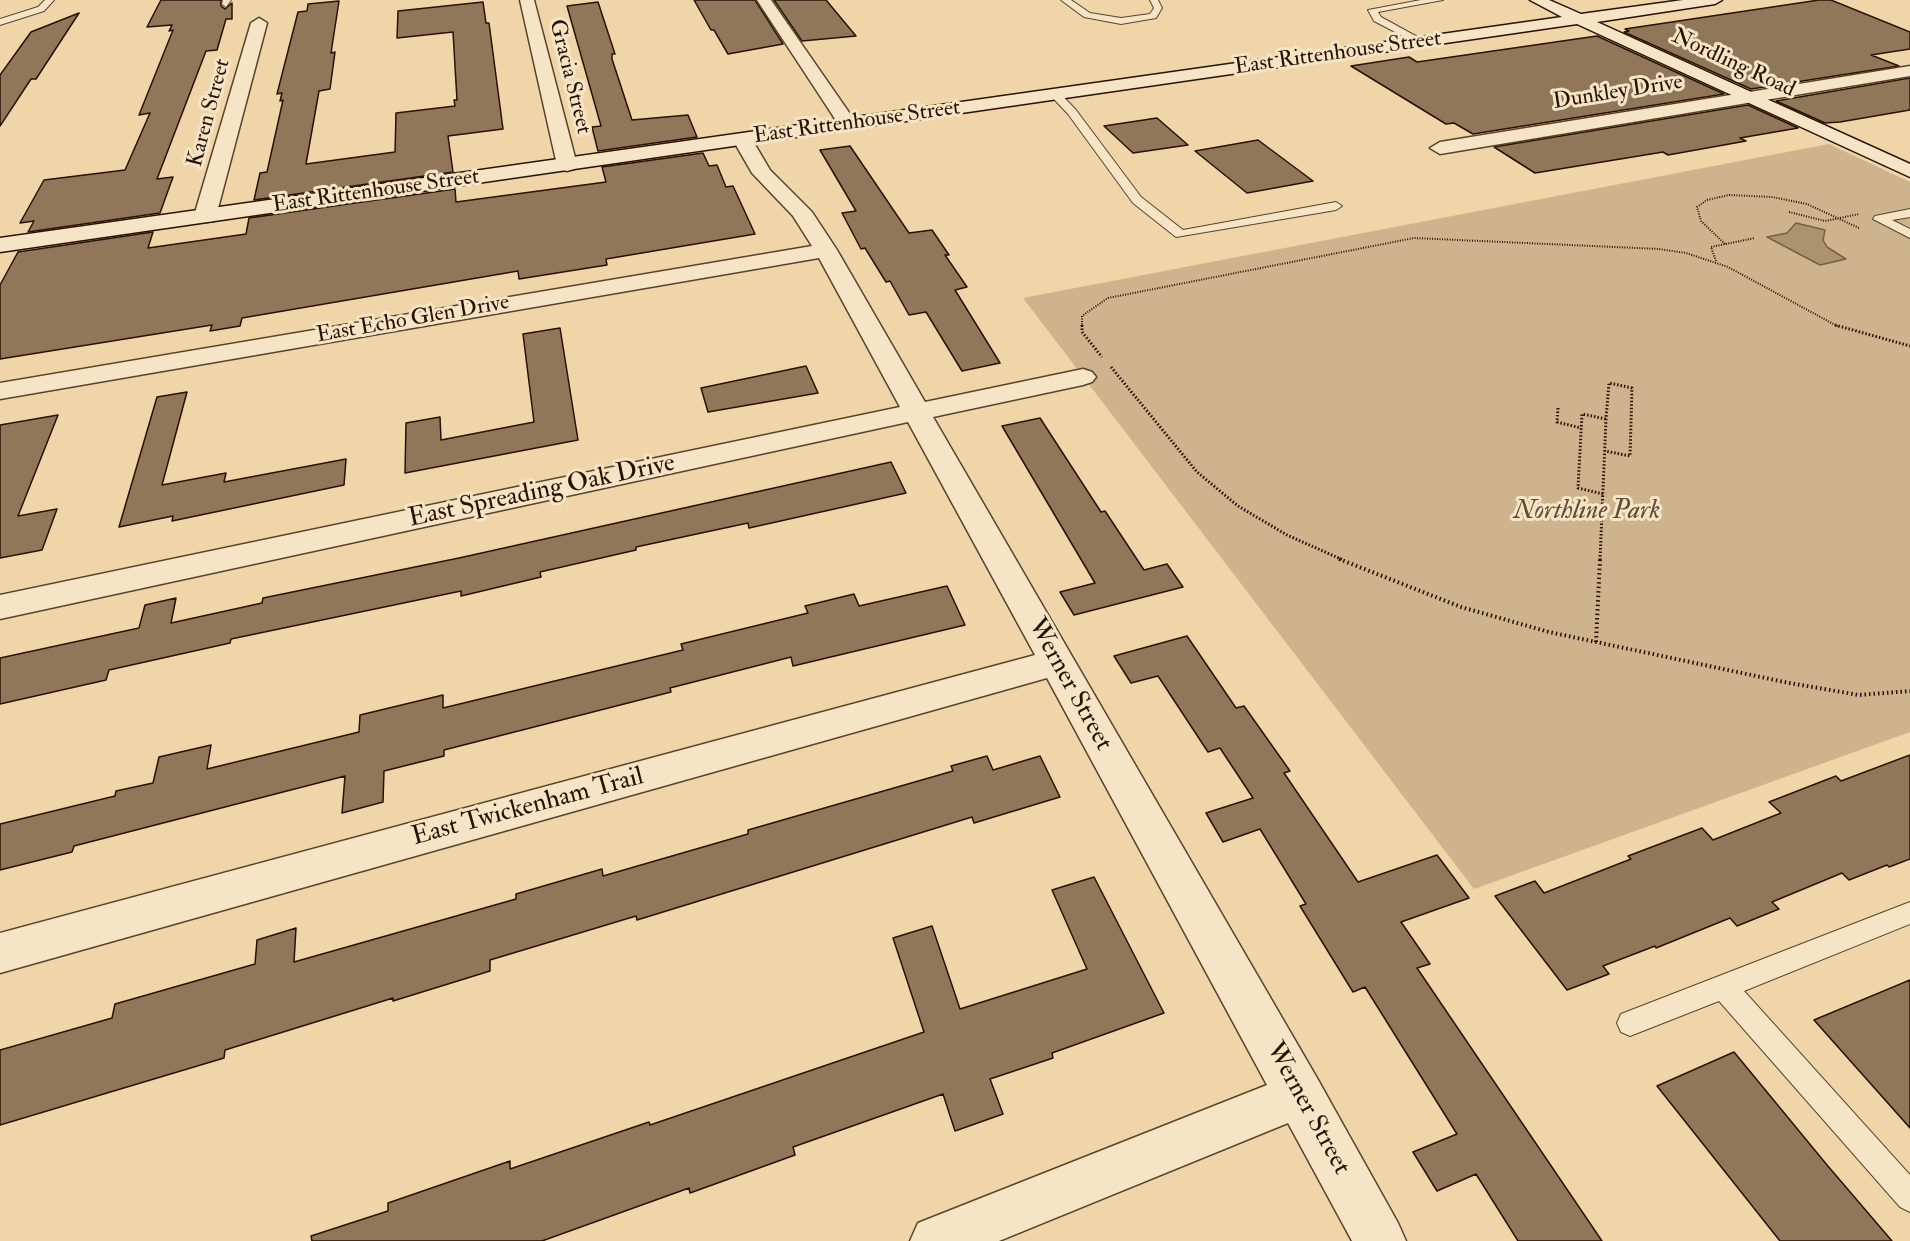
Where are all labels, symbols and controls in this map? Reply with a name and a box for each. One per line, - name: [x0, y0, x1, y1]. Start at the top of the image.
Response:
- street label: Gracia Street: [542, 17, 596, 137]
- street label: Nordling Road: [1667, 24, 1799, 104]
- street label: East Rittenhouse Street: [1233, 26, 1443, 82]
- street label: Karen Street: [183, 56, 237, 170]
- street label: Dunkley Drive: [1551, 70, 1685, 116]
- street label: East Rittenhouse Street: [752, 95, 962, 151]
- street label: East Rittenhouse Street: [271, 164, 481, 220]
- street label: East Echo Glen Drive: [315, 290, 511, 350]
- street label: East Spreading Oak Drive: [406, 449, 678, 535]
- park label: Northline Park: [1514, 496, 1660, 528]
- street label: Werner Street: [1020, 613, 1118, 757]
- street label: East Twickenham Trail: [409, 762, 647, 854]
- street label: Werner Street: [1258, 1037, 1356, 1181]

